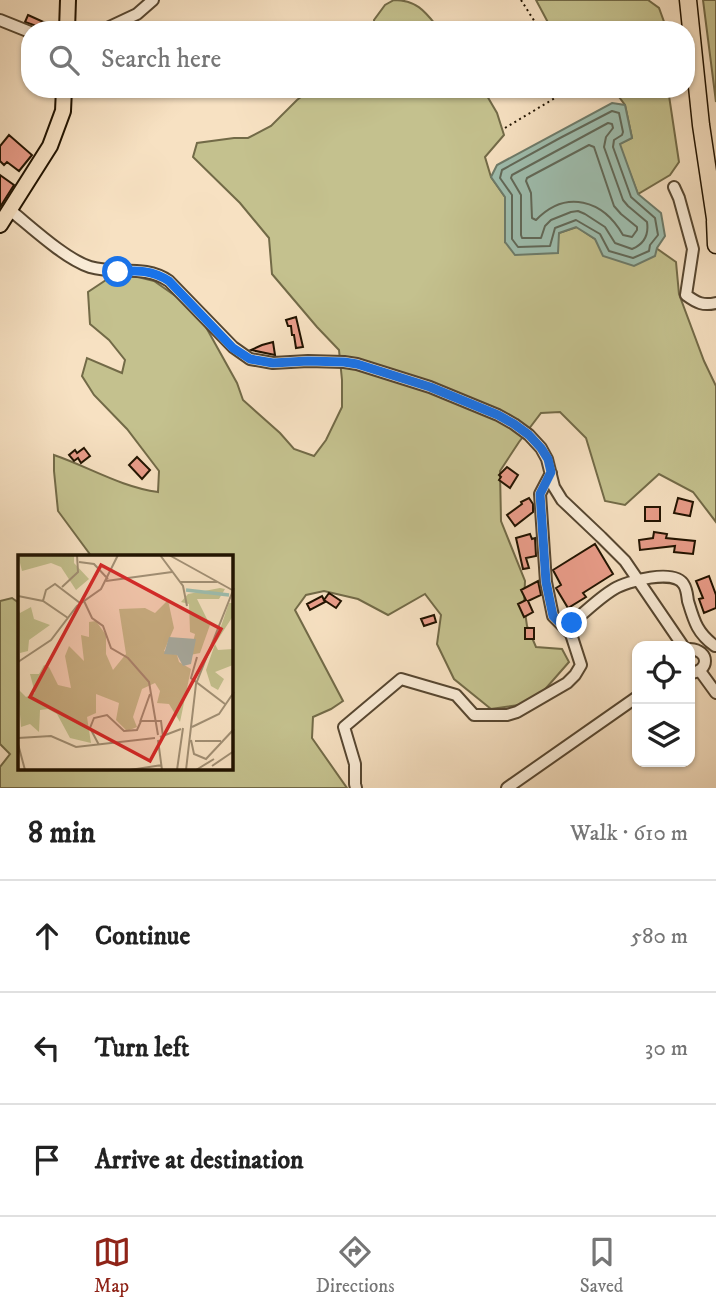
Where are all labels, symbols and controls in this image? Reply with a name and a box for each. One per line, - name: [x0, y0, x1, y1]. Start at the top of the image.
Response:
- search box: [21, 21, 695, 98]
- icon: search: [45, 41, 83, 79]
- text: Search here: [101, 43, 221, 76]
- route start: [102, 256, 133, 287]
- inset map: [18, 555, 233, 771]
- route end: [556, 607, 587, 638]
- map controls: [632, 641, 695, 767]
- button: locate: [632, 641, 695, 704]
- button: layers: [632, 704, 695, 767]
- text: 8 min: [28, 815, 95, 852]
- text: Walk · 610 m: [570, 819, 688, 848]
- icon: ahead: [28, 917, 66, 955]
- text: Continue: [95, 920, 190, 953]
- text: 580 m: [631, 922, 688, 951]
- icon: left: [28, 1029, 66, 1067]
- text: Turn left: [95, 1032, 189, 1065]
- text: 30 m: [645, 1034, 688, 1063]
- icon: arrive: [28, 1141, 66, 1179]
- text: Arrive at destination: [95, 1144, 304, 1177]
- tab: Map: [93, 1233, 131, 1298]
- tab: Directions: [316, 1233, 395, 1298]
- tab: Saved: [580, 1233, 623, 1298]

